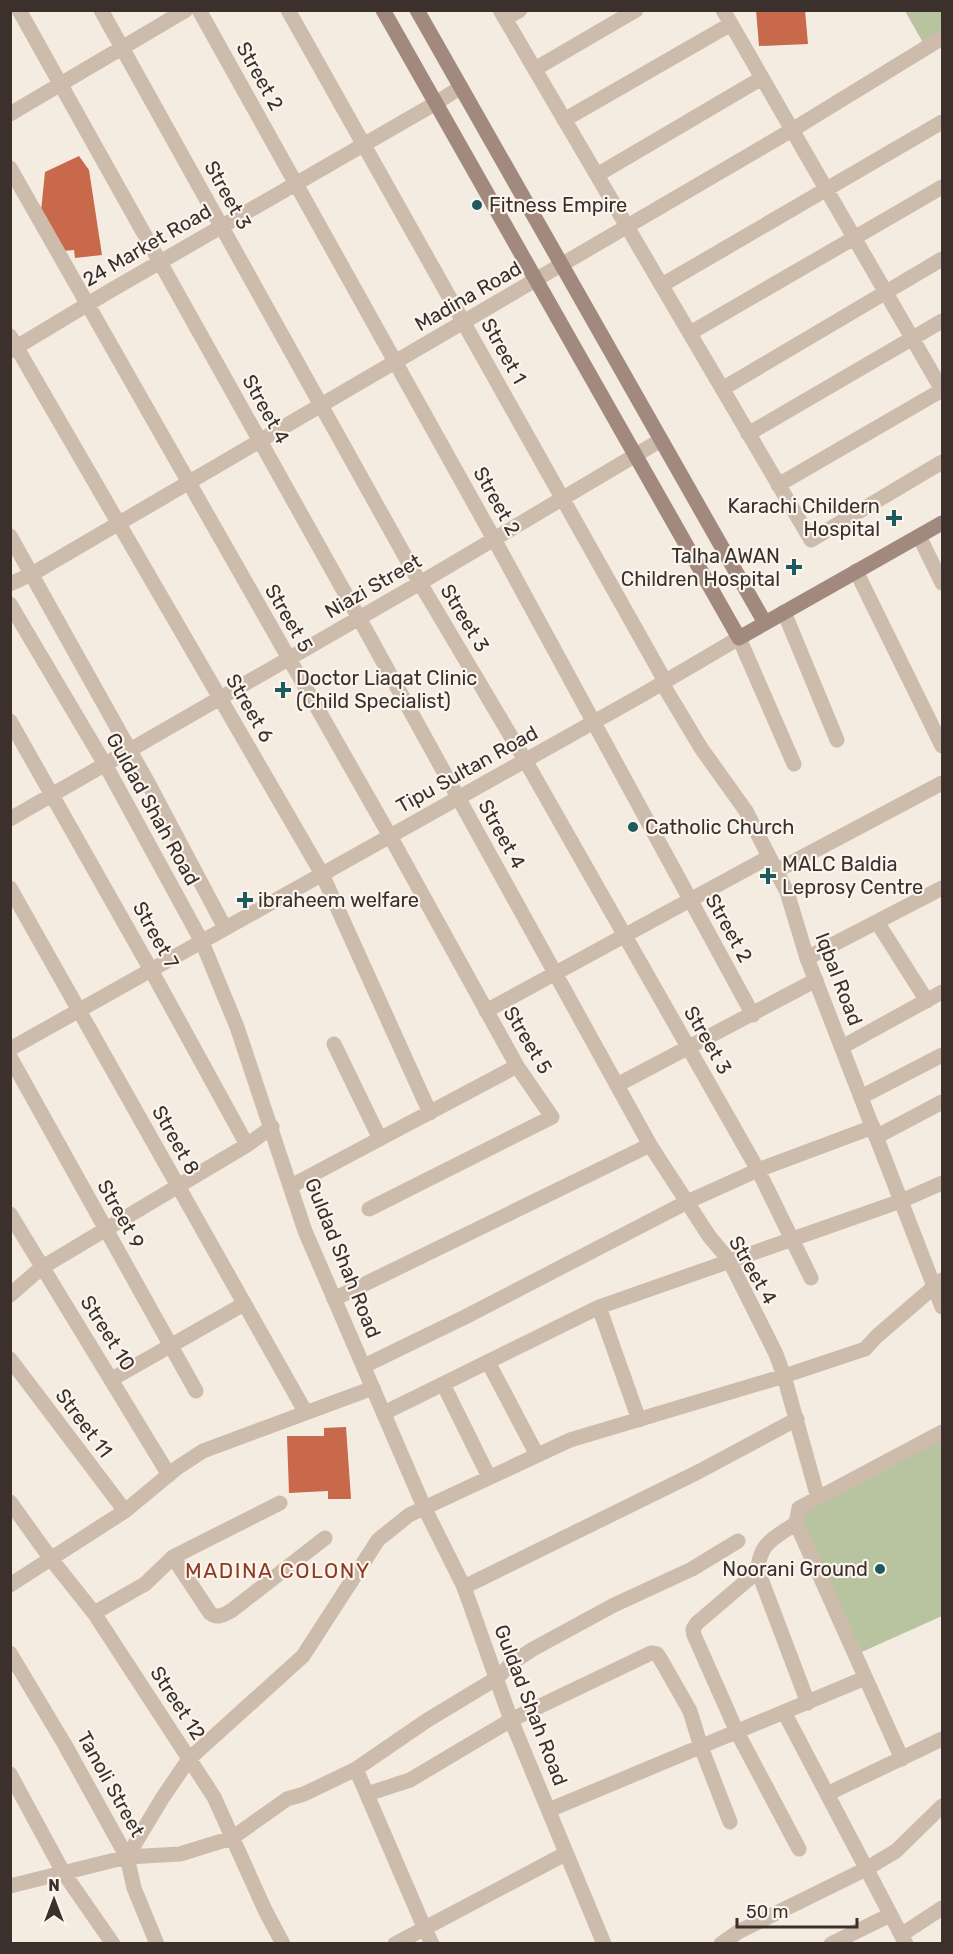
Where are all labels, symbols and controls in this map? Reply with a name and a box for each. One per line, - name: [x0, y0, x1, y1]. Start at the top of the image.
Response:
- street label: Street 2: [231, 38, 289, 114]
- street label: Street 3: [199, 156, 257, 234]
- place label: Fitness Empire: [489, 193, 627, 217]
- street label: 24 Market Road: [78, 198, 216, 292]
- marker: Fitness Empire: [470, 198, 484, 212]
- street label: Madina Road: [410, 256, 526, 336]
- street label: Street 1: [476, 314, 532, 388]
- street label: Street 4: [237, 370, 295, 448]
- street label: Street 2: [468, 463, 526, 539]
- place label: Karachi Childern Hospital: [728, 494, 880, 541]
- marker: Karachi Childern Hospital: [885, 509, 903, 527]
- place label: Talha AWAN Children Hospital: [621, 544, 780, 591]
- street label: Niazi Street: [320, 549, 426, 623]
- marker: Talha AWAN Children Hospital: [785, 558, 803, 576]
- street label: Street 5: [260, 580, 318, 656]
- street label: Street 3: [435, 580, 495, 656]
- place label: Doctor Liaqat Clinic (Child Specialist): [296, 666, 477, 713]
- street label: Street 6: [221, 670, 279, 746]
- marker: Doctor Liaqat Clinic (Child Specialist): [274, 681, 292, 699]
- street label: Tipu Sultan Road: [392, 720, 542, 818]
- street label: Guldad Shah Road: [101, 729, 205, 889]
- street label: Street 4: [473, 795, 531, 873]
- place label: Catholic Church: [645, 815, 795, 839]
- marker: Catholic Church: [626, 820, 640, 834]
- place label: MALC Baldia Leprosy Centre: [782, 852, 923, 899]
- marker: MALC Baldia Leprosy Centre: [759, 867, 777, 885]
- place label: ibraheem welfare: [258, 888, 419, 912]
- street label: Street 2: [700, 890, 758, 966]
- marker: ibraheem welfare: [236, 891, 254, 909]
- street label: Street 7: [128, 897, 184, 973]
- street label: Iqbal Road: [810, 929, 868, 1029]
- street label: Street 5: [499, 1002, 557, 1078]
- street label: Street 3: [679, 1002, 737, 1078]
- street label: Street 8: [147, 1101, 205, 1179]
- street label: Guldad Shah Road: [300, 1175, 386, 1341]
- street label: Street 9: [92, 1176, 150, 1252]
- street label: Street 4: [724, 1231, 782, 1309]
- street label: Street 10: [76, 1291, 140, 1375]
- street label: Street 11: [50, 1384, 118, 1462]
- place label: Noorani Ground: [722, 1557, 868, 1581]
- district label: MADINA COLONY: [185, 1558, 371, 1583]
- marker: Noorani Ground: [873, 1562, 887, 1576]
- street label: Guldad Shah Road: [489, 1621, 573, 1789]
- street label: Street 12: [145, 1662, 211, 1744]
- street label: Tanoli Street: [72, 1727, 150, 1841]
- north arrow: [24, 1870, 84, 1930]
- text: N: [48, 1876, 60, 1895]
- scale bar: [737, 1891, 857, 1929]
- text: 50 m: [746, 1901, 789, 1923]

